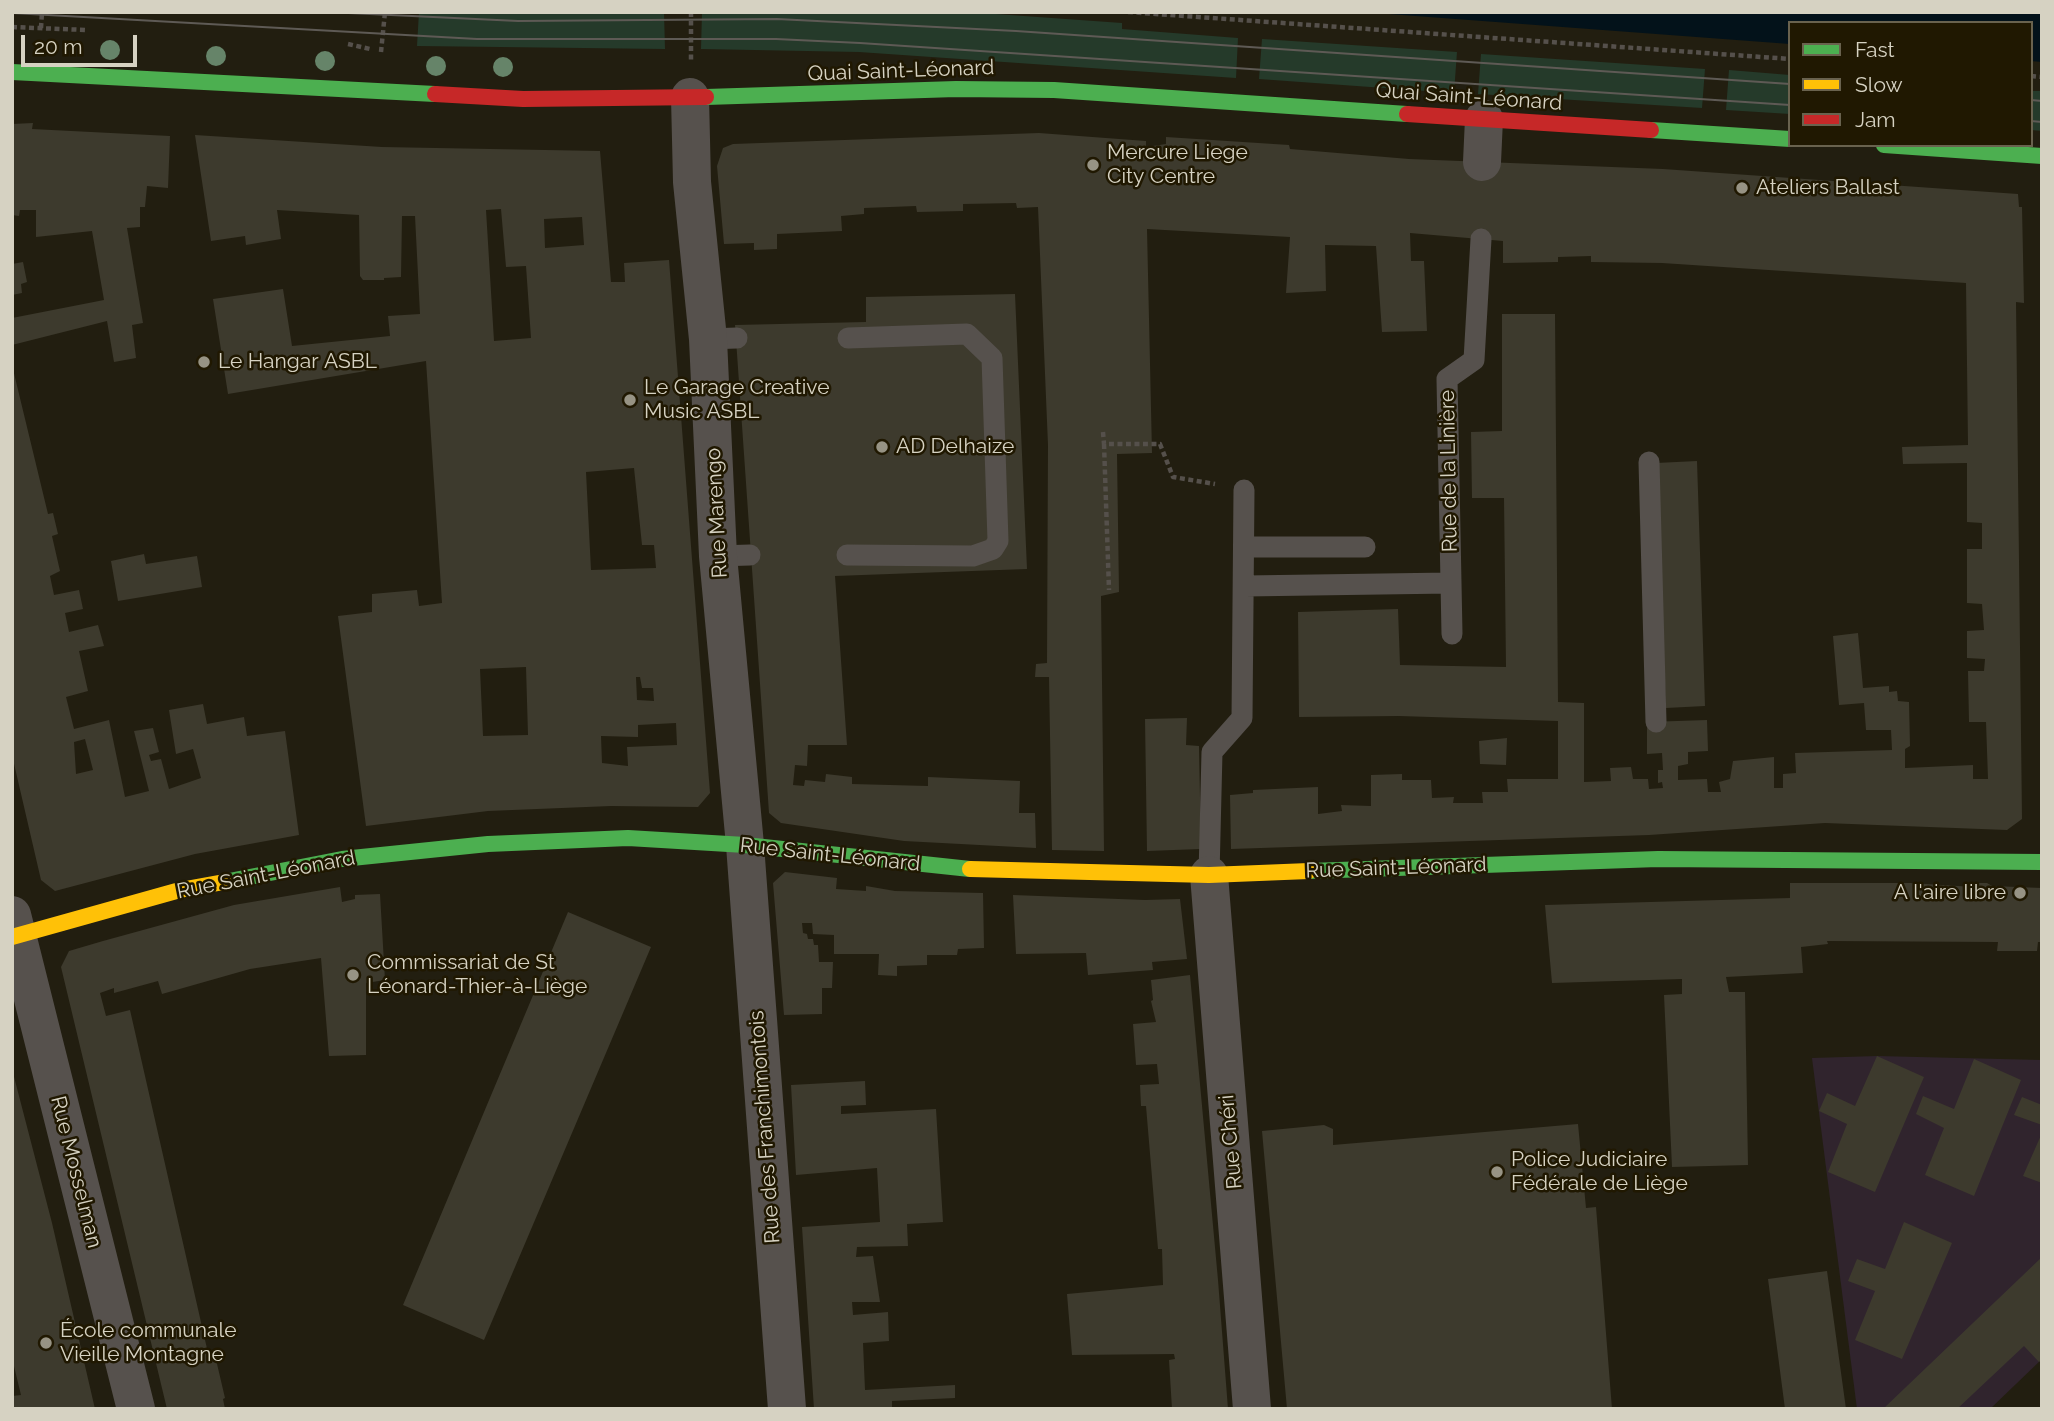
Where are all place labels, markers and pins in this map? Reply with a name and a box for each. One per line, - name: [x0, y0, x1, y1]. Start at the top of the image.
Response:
- place label: Mercure Liege City Centre: [1107, 140, 1248, 190]
- marker: Mercure Liege City Centre: [1085, 157, 1101, 173]
- place label: Ateliers Ballast: [1756, 175, 1900, 201]
- marker: Ateliers Ballast: [1734, 180, 1750, 196]
- place label: Le Hangar ASBL: [218, 349, 377, 375]
- marker: Le Hangar ASBL: [196, 354, 212, 370]
- place label: Le Garage Creative Music ASBL: [644, 375, 829, 425]
- marker: Le Garage Creative Music ASBL: [622, 392, 638, 408]
- place label: AD Delhaize: [896, 434, 1014, 460]
- marker: AD Delhaize: [874, 439, 890, 455]
- place label: A l'aire libre: [1894, 880, 2006, 906]
- marker: A l'aire libre: [2012, 885, 2028, 901]
- place label: Commissariat de St Léonard-Thier-à-Liège: [367, 950, 587, 1000]
- marker: Commissariat de St Léonard-Thier-à-Liège: [345, 967, 361, 983]
- place label: Police Judiciaire Fédérale de Liège: [1511, 1147, 1688, 1197]
- marker: Police Judiciaire Fédérale de Liège: [1489, 1164, 1505, 1180]
- place label: École communale Vieille Montagne: [60, 1318, 236, 1368]
- marker: École communale Vieille Montagne: [38, 1335, 54, 1351]

